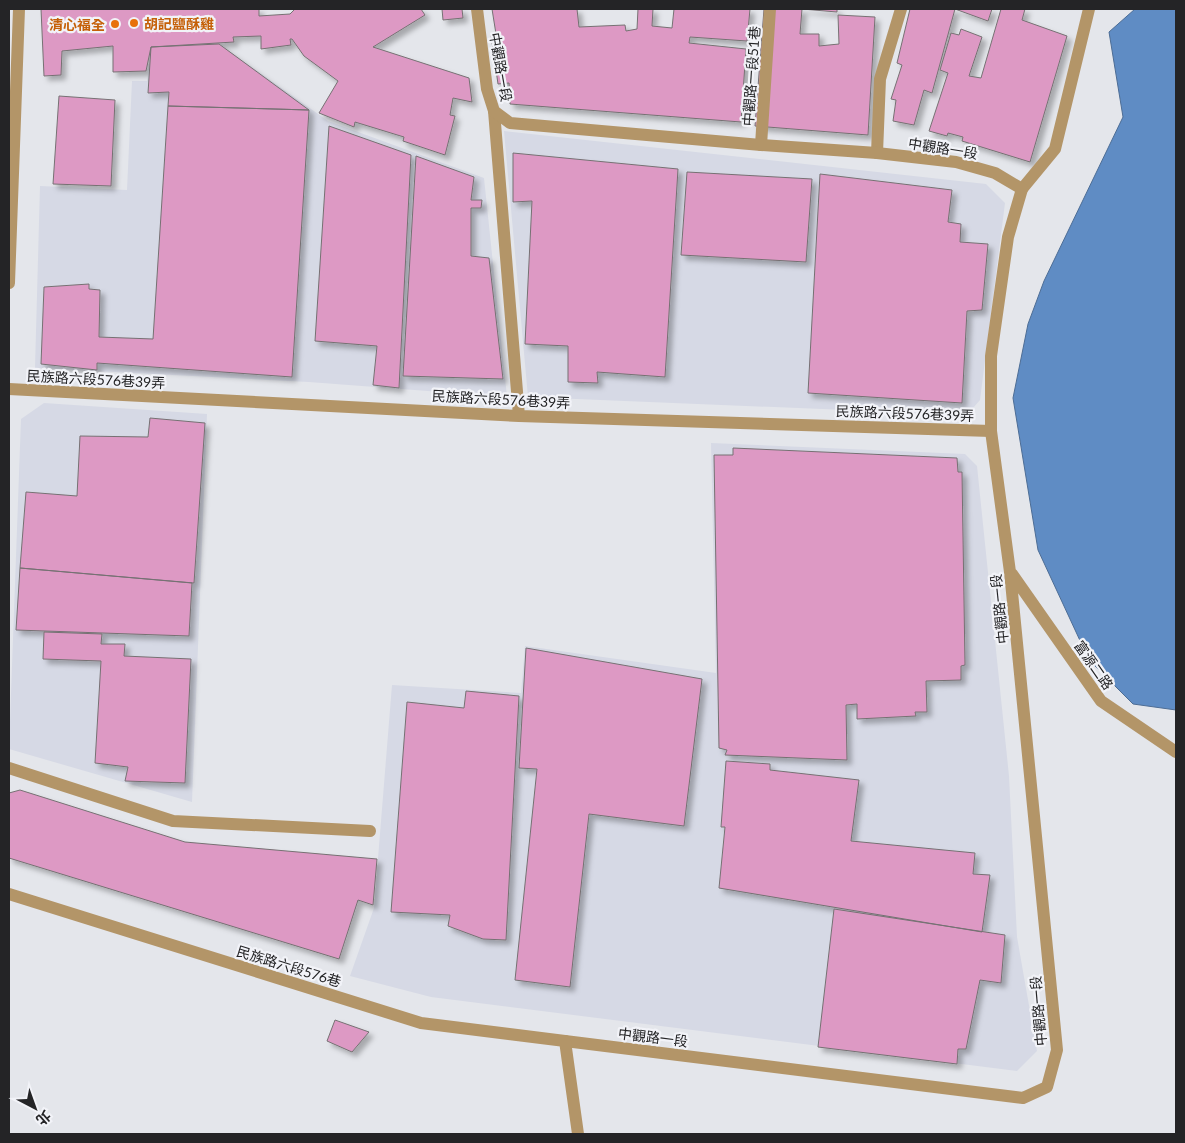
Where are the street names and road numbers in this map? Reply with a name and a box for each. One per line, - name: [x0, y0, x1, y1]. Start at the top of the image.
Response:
- street label: 中觀路一段51巷: [739, 25, 763, 127]
- street label: 中觀路一段: [487, 31, 515, 103]
- street label: 中觀路一段: [907, 134, 979, 162]
- street label: 民族路六段576巷39弄: [26, 367, 166, 391]
- street label: 民族路六段576巷39弄: [431, 387, 571, 411]
- street label: 民族路六段576巷39弄: [835, 402, 975, 424]
- street label: 中觀路一段: [987, 573, 1011, 645]
- street label: 富源二路: [1071, 637, 1117, 693]
- street label: 民族路六段576巷: [235, 942, 343, 990]
- street label: 中觀路一段: [1026, 975, 1050, 1047]
- street label: 中觀路一段: [617, 1024, 689, 1050]

